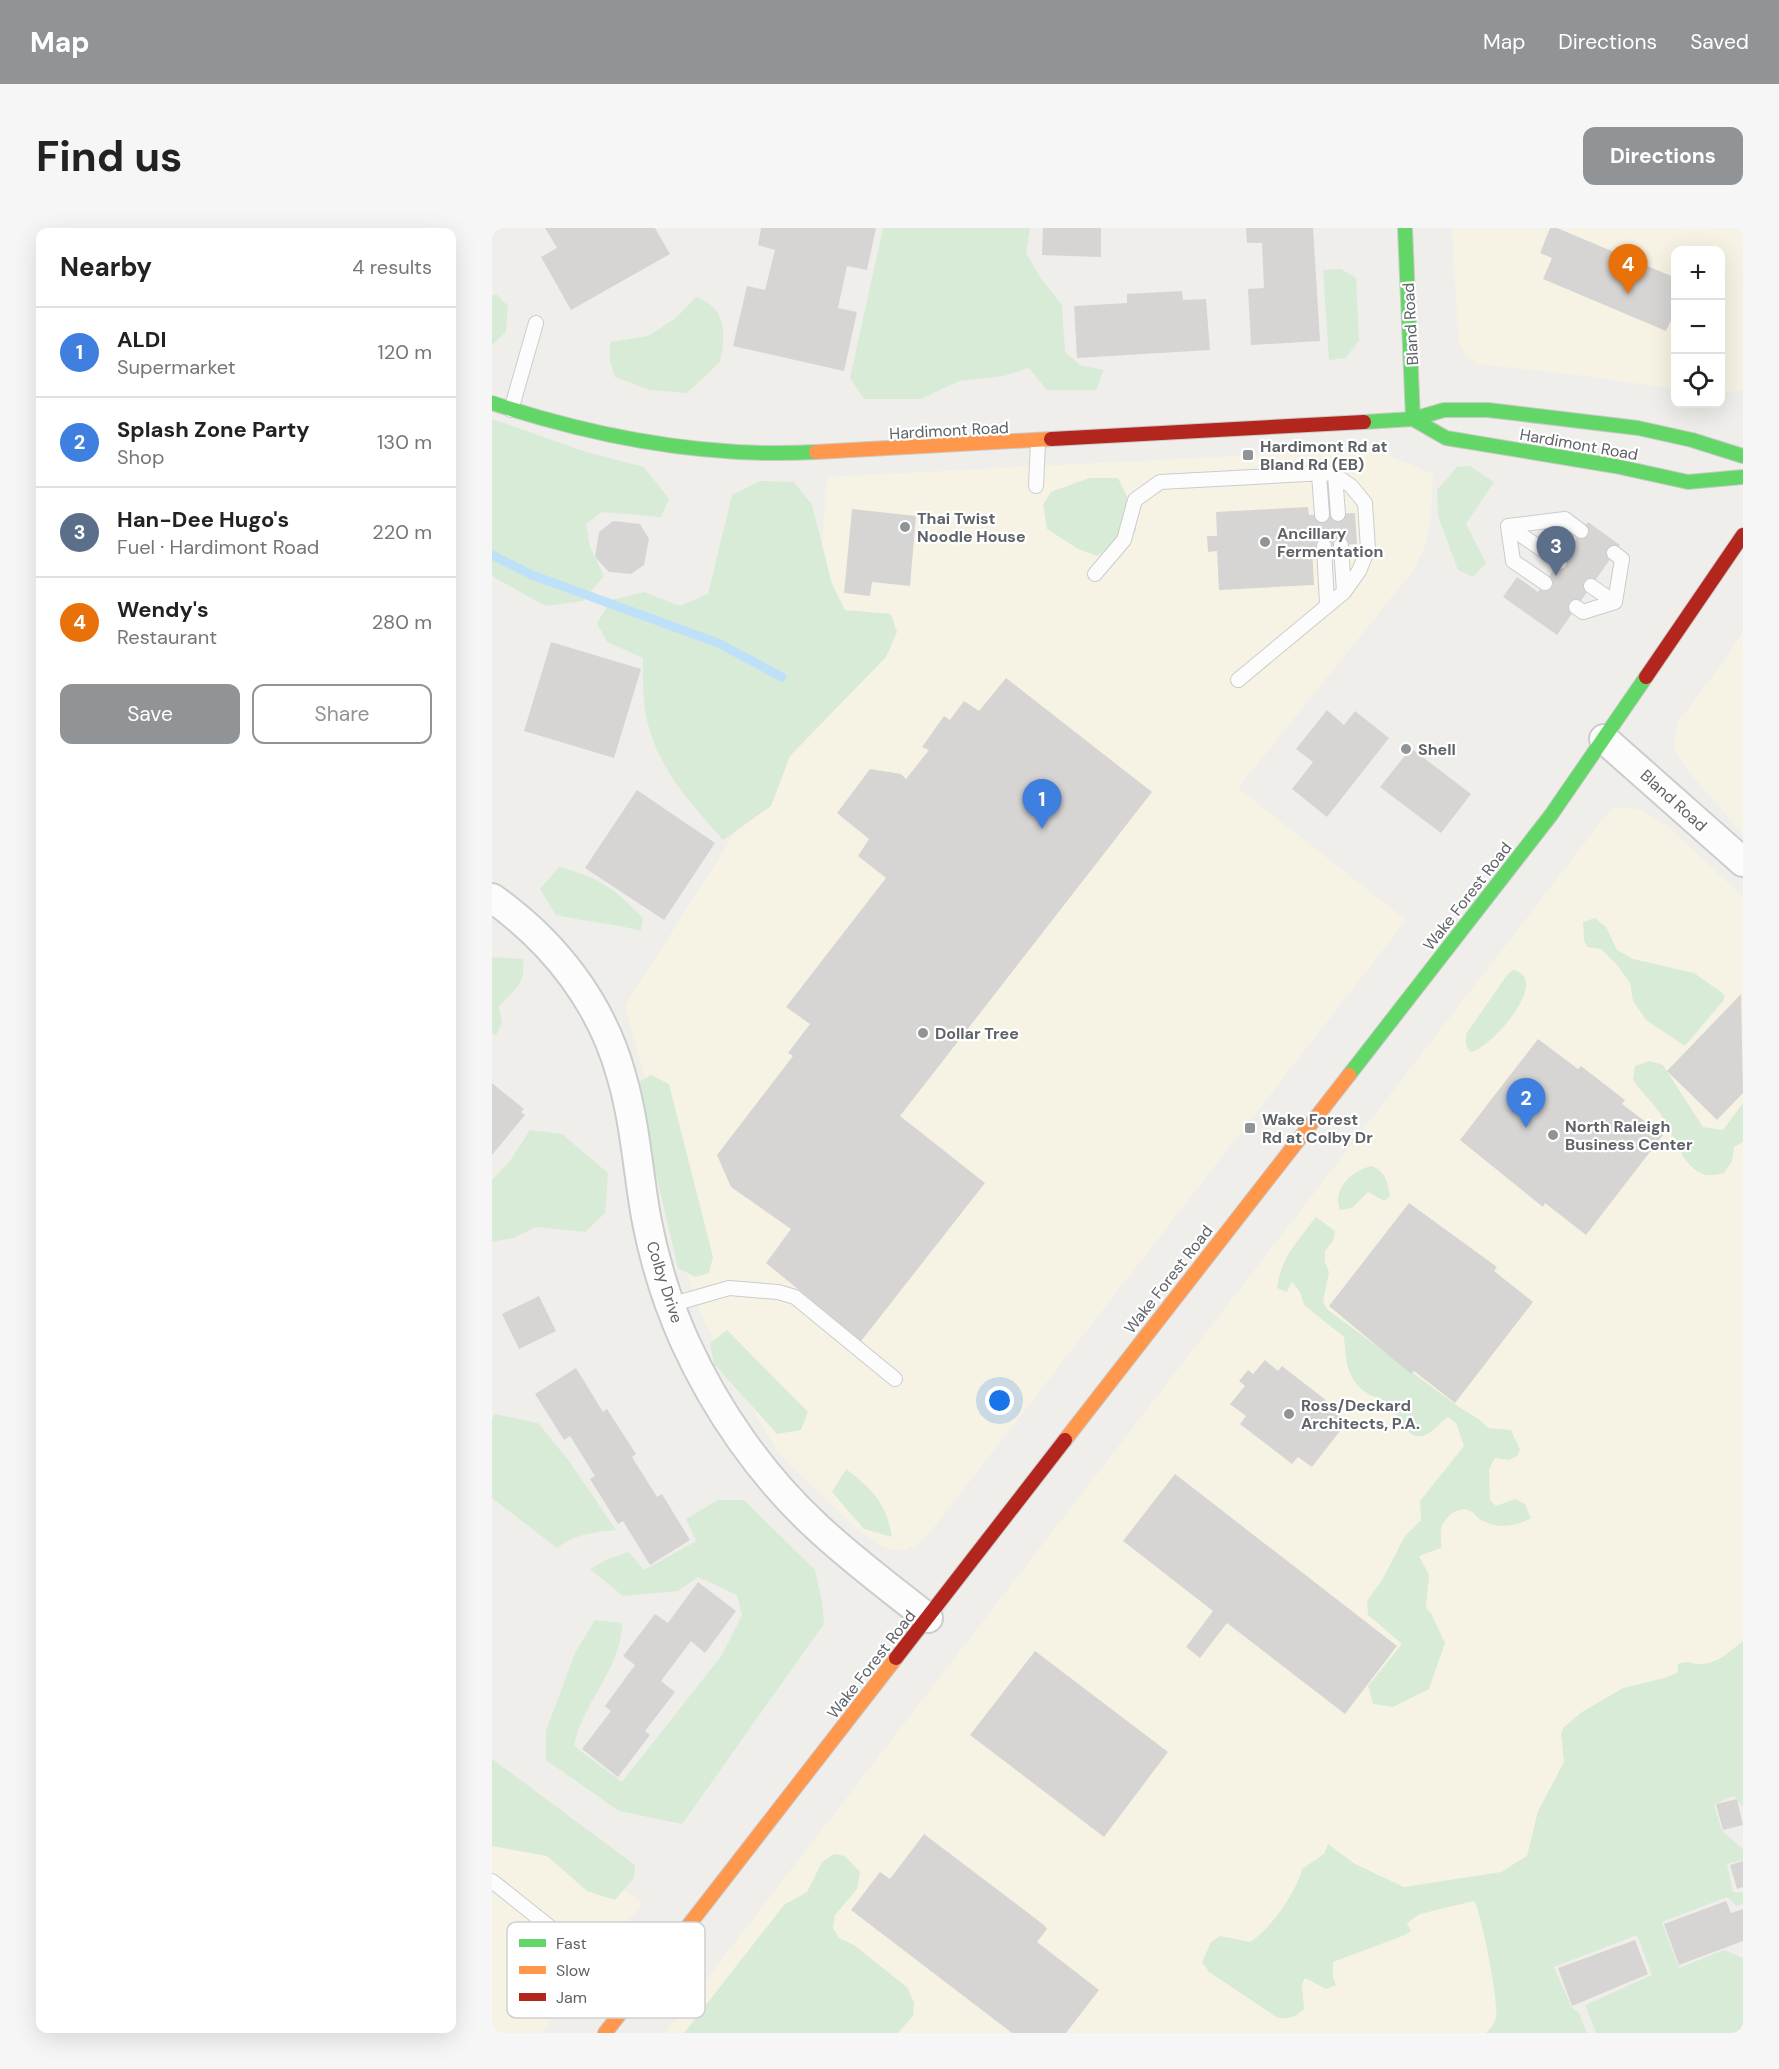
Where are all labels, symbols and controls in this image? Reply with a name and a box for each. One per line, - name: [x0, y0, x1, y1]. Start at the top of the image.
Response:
- text: Map: [30, 24, 90, 61]
- text: Map: [1483, 28, 1525, 56]
- text: Directions: [1558, 28, 1657, 56]
- text: Saved: [1690, 28, 1749, 56]
- button: Directions: [1583, 127, 1743, 185]
- text: Find us: [36, 129, 182, 184]
- pin: 4: [1608, 244, 1648, 294]
- map controls: [1671, 246, 1725, 408]
- button: +: [1671, 246, 1725, 300]
- text: Nearby: [60, 250, 152, 284]
- text: 4 results: [352, 254, 432, 280]
- street label: Bland Road: [1398, 282, 1423, 366]
- button: −: [1671, 300, 1725, 354]
- text: ALDI: [117, 325, 166, 354]
- text: 1: [76, 339, 83, 365]
- text: 120 m: [378, 339, 432, 365]
- text: Supermarket: [117, 354, 236, 380]
- button: locate: [1671, 354, 1725, 408]
- text: Splash Zone Party: [117, 415, 310, 444]
- street label: Hardimont Road: [889, 417, 1009, 444]
- street label: Hardimont Road: [1518, 424, 1640, 465]
- text: 2: [74, 429, 85, 455]
- text: 130 m: [377, 429, 432, 455]
- place label: Hardimont Rd at Bland Rd (EB): [1260, 436, 1388, 475]
- text: Shop: [117, 444, 164, 470]
- marker: Hardimont Rd at Bland Rd (EB): [1241, 448, 1255, 462]
- text: Han-Dee Hugo's: [117, 505, 289, 534]
- place label: Thai Twist Noodle House: [917, 508, 1026, 547]
- text: 3: [73, 519, 86, 545]
- text: 220 m: [372, 519, 432, 545]
- marker: Thai Twist Noodle House: [898, 520, 912, 534]
- place label: Ancillary Fermentation: [1277, 523, 1383, 562]
- pin: 3: [1536, 526, 1576, 576]
- text: Fuel · Hardimont Road: [117, 534, 319, 560]
- marker: Ancillary Fermentation: [1258, 535, 1272, 549]
- text: Wendy's: [117, 595, 209, 624]
- text: 4: [73, 609, 86, 635]
- text: 280 m: [372, 609, 432, 635]
- text: Restaurant: [117, 624, 217, 650]
- button: Save: [60, 684, 240, 744]
- button: Share: [252, 684, 432, 744]
- place label: Shell: [1418, 739, 1456, 760]
- marker: Shell: [1399, 742, 1413, 756]
- street label: Bland Road: [1636, 765, 1711, 836]
- pin: 1: [1022, 780, 1062, 829]
- street label: Wake Forest Road: [1418, 838, 1516, 955]
- place label: Dollar Tree: [935, 1023, 1019, 1044]
- marker: Dollar Tree: [916, 1026, 930, 1040]
- pin: 2: [1506, 1078, 1546, 1128]
- place label: Wake Forest Rd at Colby Dr: [1262, 1109, 1373, 1148]
- place label: North Raleigh Business Center: [1565, 1116, 1693, 1155]
- marker: Wake Forest Rd at Colby Dr: [1243, 1121, 1257, 1135]
- marker: North Raleigh Business Center: [1546, 1128, 1560, 1142]
- street label: Wake Forest Road: [1119, 1221, 1217, 1338]
- street label: Colby Drive: [641, 1239, 688, 1326]
- your location: [985, 1386, 1014, 1415]
- place label: Ross/Deckard Architects, P.A.: [1301, 1395, 1420, 1434]
- marker: Ross/Deckard Architects, P.A.: [1282, 1407, 1296, 1421]
- street label: Wake Forest Road: [822, 1606, 920, 1723]
- legend: [507, 1922, 705, 2018]
- text: Fast: [556, 1933, 587, 1954]
- text: Slow: [556, 1960, 590, 1981]
- text: Jam: [556, 1987, 587, 2008]

